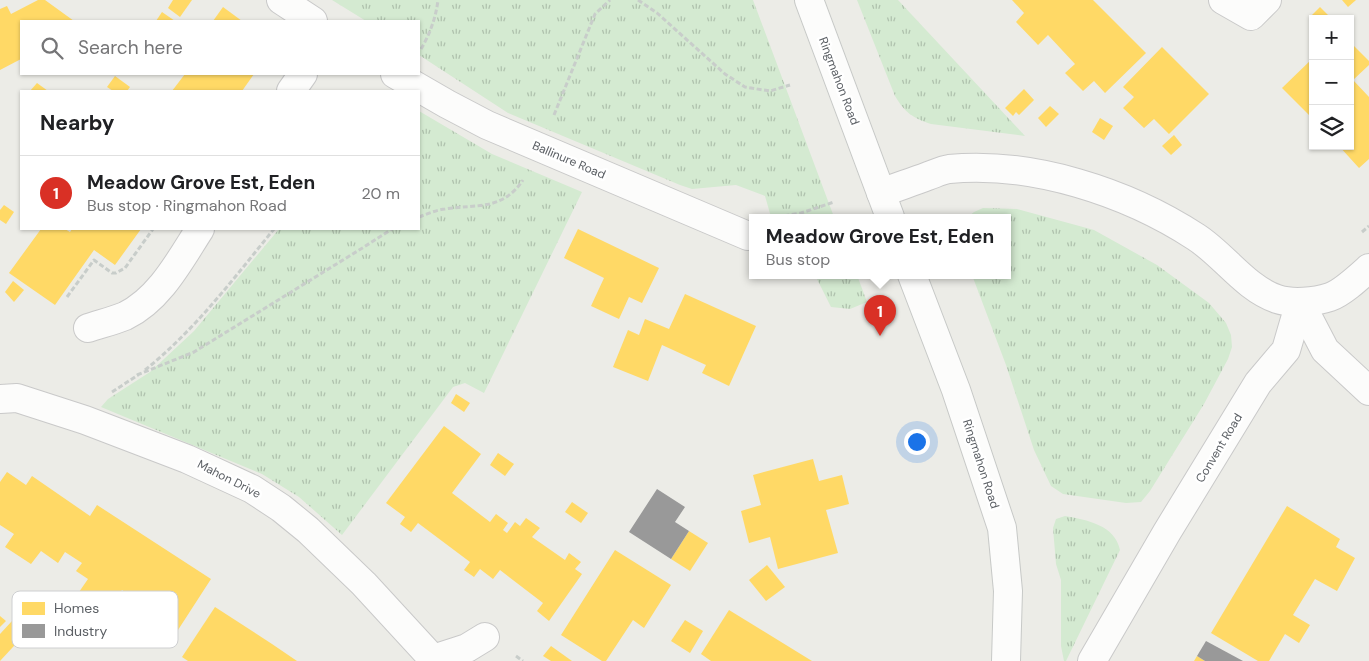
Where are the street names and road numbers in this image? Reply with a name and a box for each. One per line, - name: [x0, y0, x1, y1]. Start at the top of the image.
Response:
- street label: Ringmahon Road: [815, 35, 863, 127]
- street label: Ballinure Road: [530, 137, 608, 183]
- street label: Convent Road: [1192, 410, 1246, 486]
- street label: Ringmahon Road: [959, 417, 1003, 511]
- street label: Mahon Drive: [195, 456, 264, 502]

